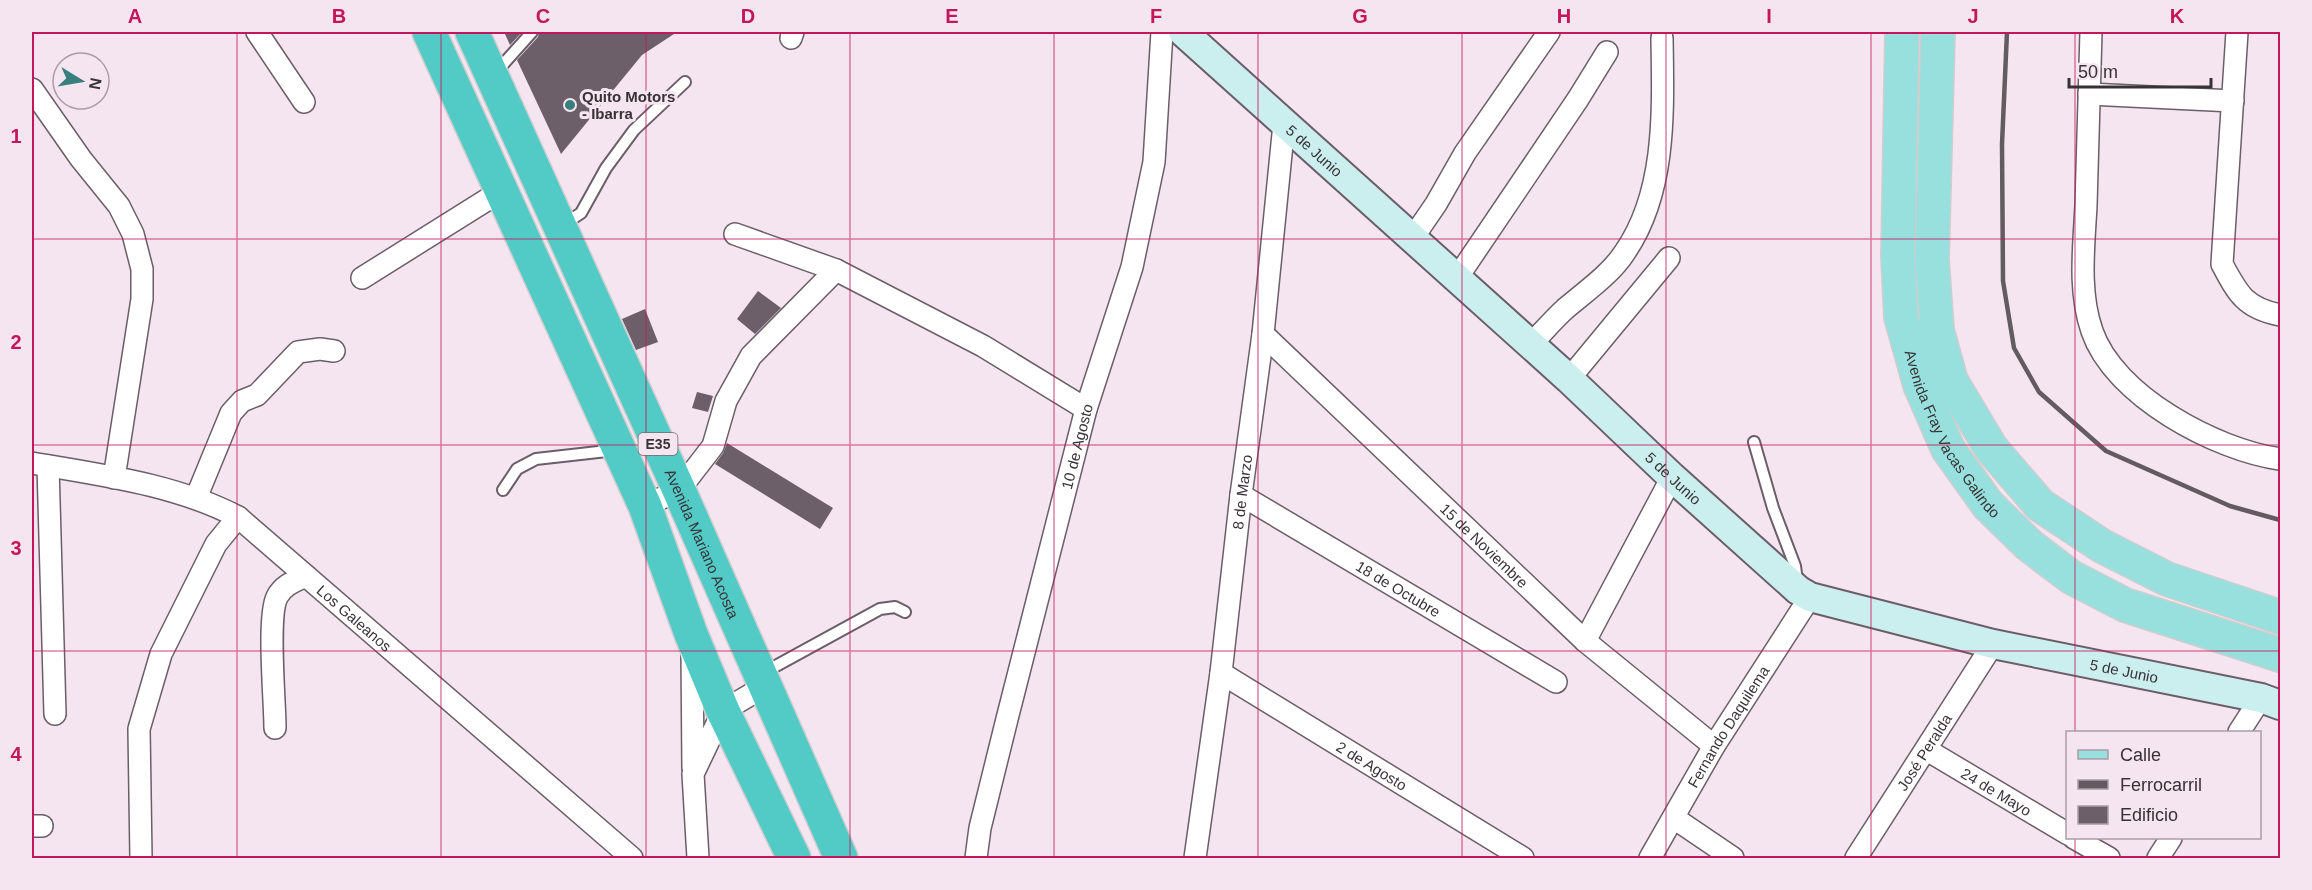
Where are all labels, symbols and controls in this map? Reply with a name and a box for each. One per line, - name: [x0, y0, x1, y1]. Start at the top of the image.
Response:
- text: A: [128, 5, 142, 27]
- text: B: [332, 5, 346, 27]
- text: C: [536, 5, 550, 27]
- text: D: [741, 5, 755, 27]
- text: E: [945, 5, 959, 27]
- text: F: [1150, 5, 1162, 27]
- text: G: [1352, 5, 1368, 27]
- text: H: [1557, 5, 1571, 27]
- text: I: [1766, 5, 1772, 27]
- text: J: [1967, 5, 1979, 27]
- text: K: [2170, 5, 2185, 27]
- north arrow: [51, 51, 111, 111]
- scale bar: [2069, 51, 2212, 89]
- text: 50 m: [2078, 62, 2118, 82]
- text: N: [86, 76, 105, 91]
- place label: Quito Motors - Ibarra: [582, 88, 675, 122]
- marker: Quito Motors - Ibarra: [563, 98, 577, 112]
- street label: 5 de Junio: [1283, 121, 1346, 180]
- text: 1: [10, 125, 22, 147]
- text: 2: [10, 331, 22, 353]
- street label: Avenida Fray Vacas Galindo: [1902, 348, 2004, 521]
- street label: 10 de Agosto: [1057, 401, 1096, 491]
- road number: E35: [638, 433, 678, 455]
- street label: 5 de Junio: [1642, 448, 1705, 508]
- street label: 8 de Marzo: [1229, 454, 1255, 530]
- street label: Avenida Mariano Acosta: [662, 466, 743, 621]
- street label: 15 de Noviembre: [1437, 500, 1532, 591]
- text: 3: [10, 537, 22, 559]
- street label: 18 de Octubre: [1353, 557, 1444, 620]
- street label: Los Galeanos: [314, 581, 395, 655]
- street label: 5 de Junio: [2088, 655, 2160, 686]
- street label: Fernando Daquilema: [1684, 662, 1772, 790]
- street label: José Peralda: [1893, 710, 1955, 793]
- legend: [2066, 731, 2261, 839]
- street label: 2 de Agosto: [1334, 738, 1410, 793]
- text: 4: [10, 743, 22, 765]
- text: Calle: [2120, 745, 2161, 765]
- street label: 24 de Mayo: [1959, 764, 2035, 819]
- text: Ferrocarril: [2120, 775, 2202, 795]
- text: Edificio: [2120, 805, 2178, 825]

